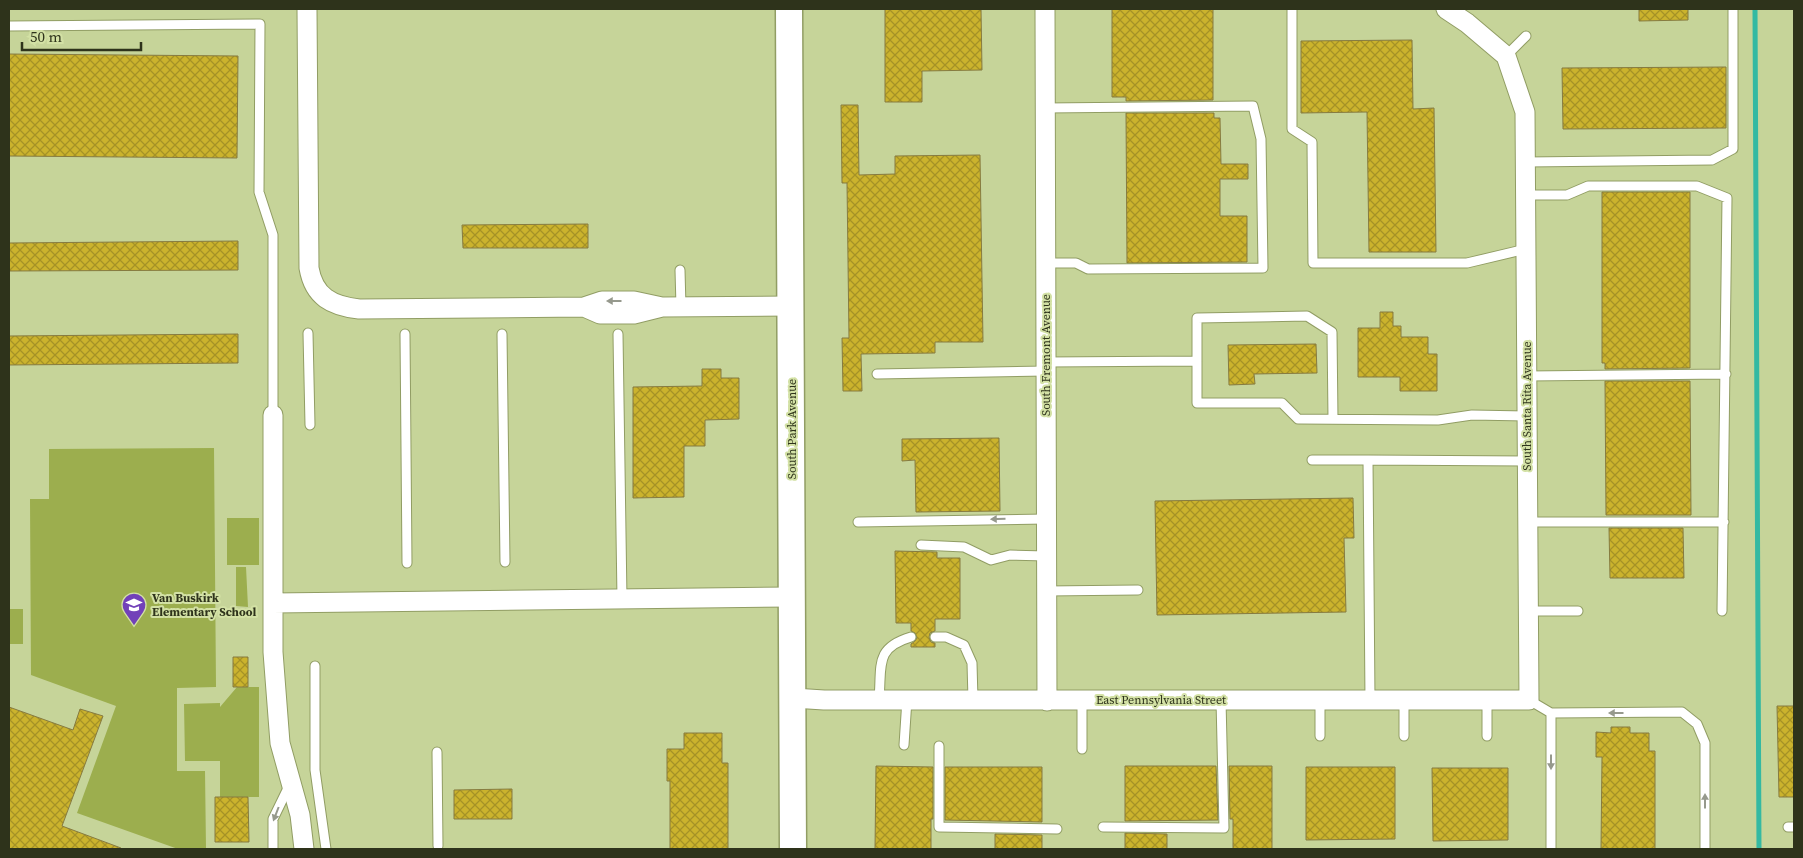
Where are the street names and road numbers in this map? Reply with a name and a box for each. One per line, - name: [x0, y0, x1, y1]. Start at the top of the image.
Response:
- street label: South Fremont Avenue: [1038, 294, 1054, 416]
- street label: South Santa Rita Avenue: [1519, 341, 1535, 471]
- street label: South Park Avenue: [784, 379, 800, 479]
- street label: East Pennsylvania Street: [1096, 692, 1226, 708]

